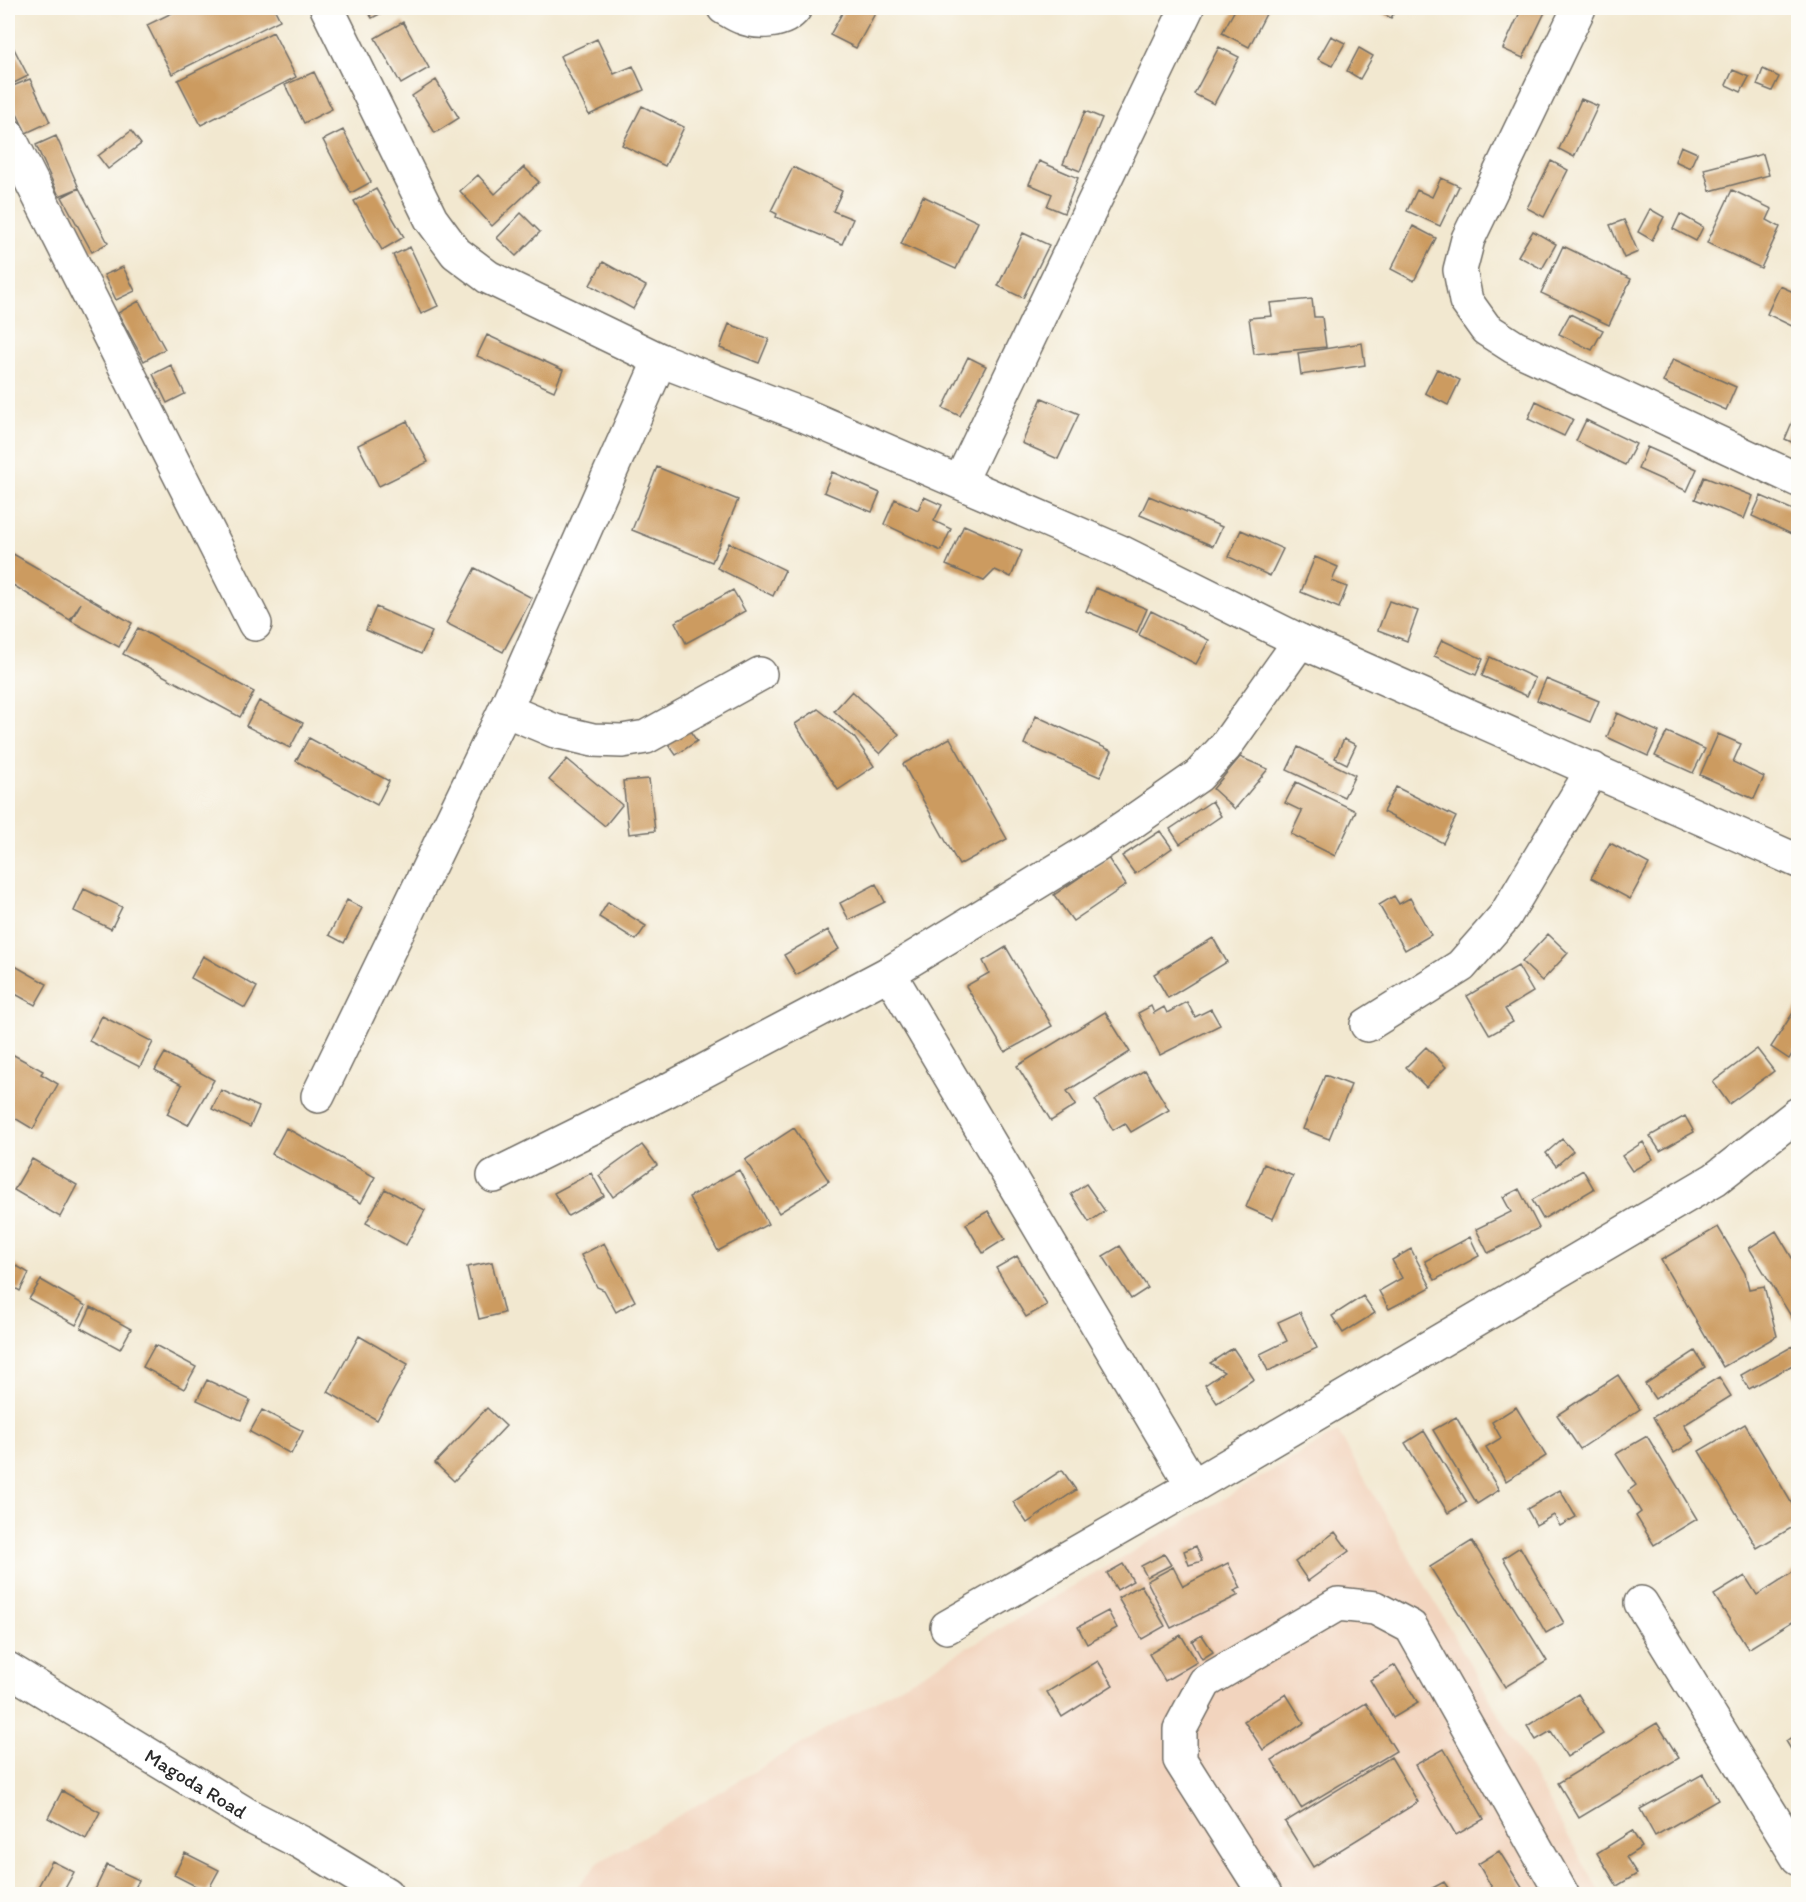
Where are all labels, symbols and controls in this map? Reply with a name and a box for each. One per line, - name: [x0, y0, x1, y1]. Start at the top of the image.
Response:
- street label: Magoda Road: [140, 1743, 251, 1824]

